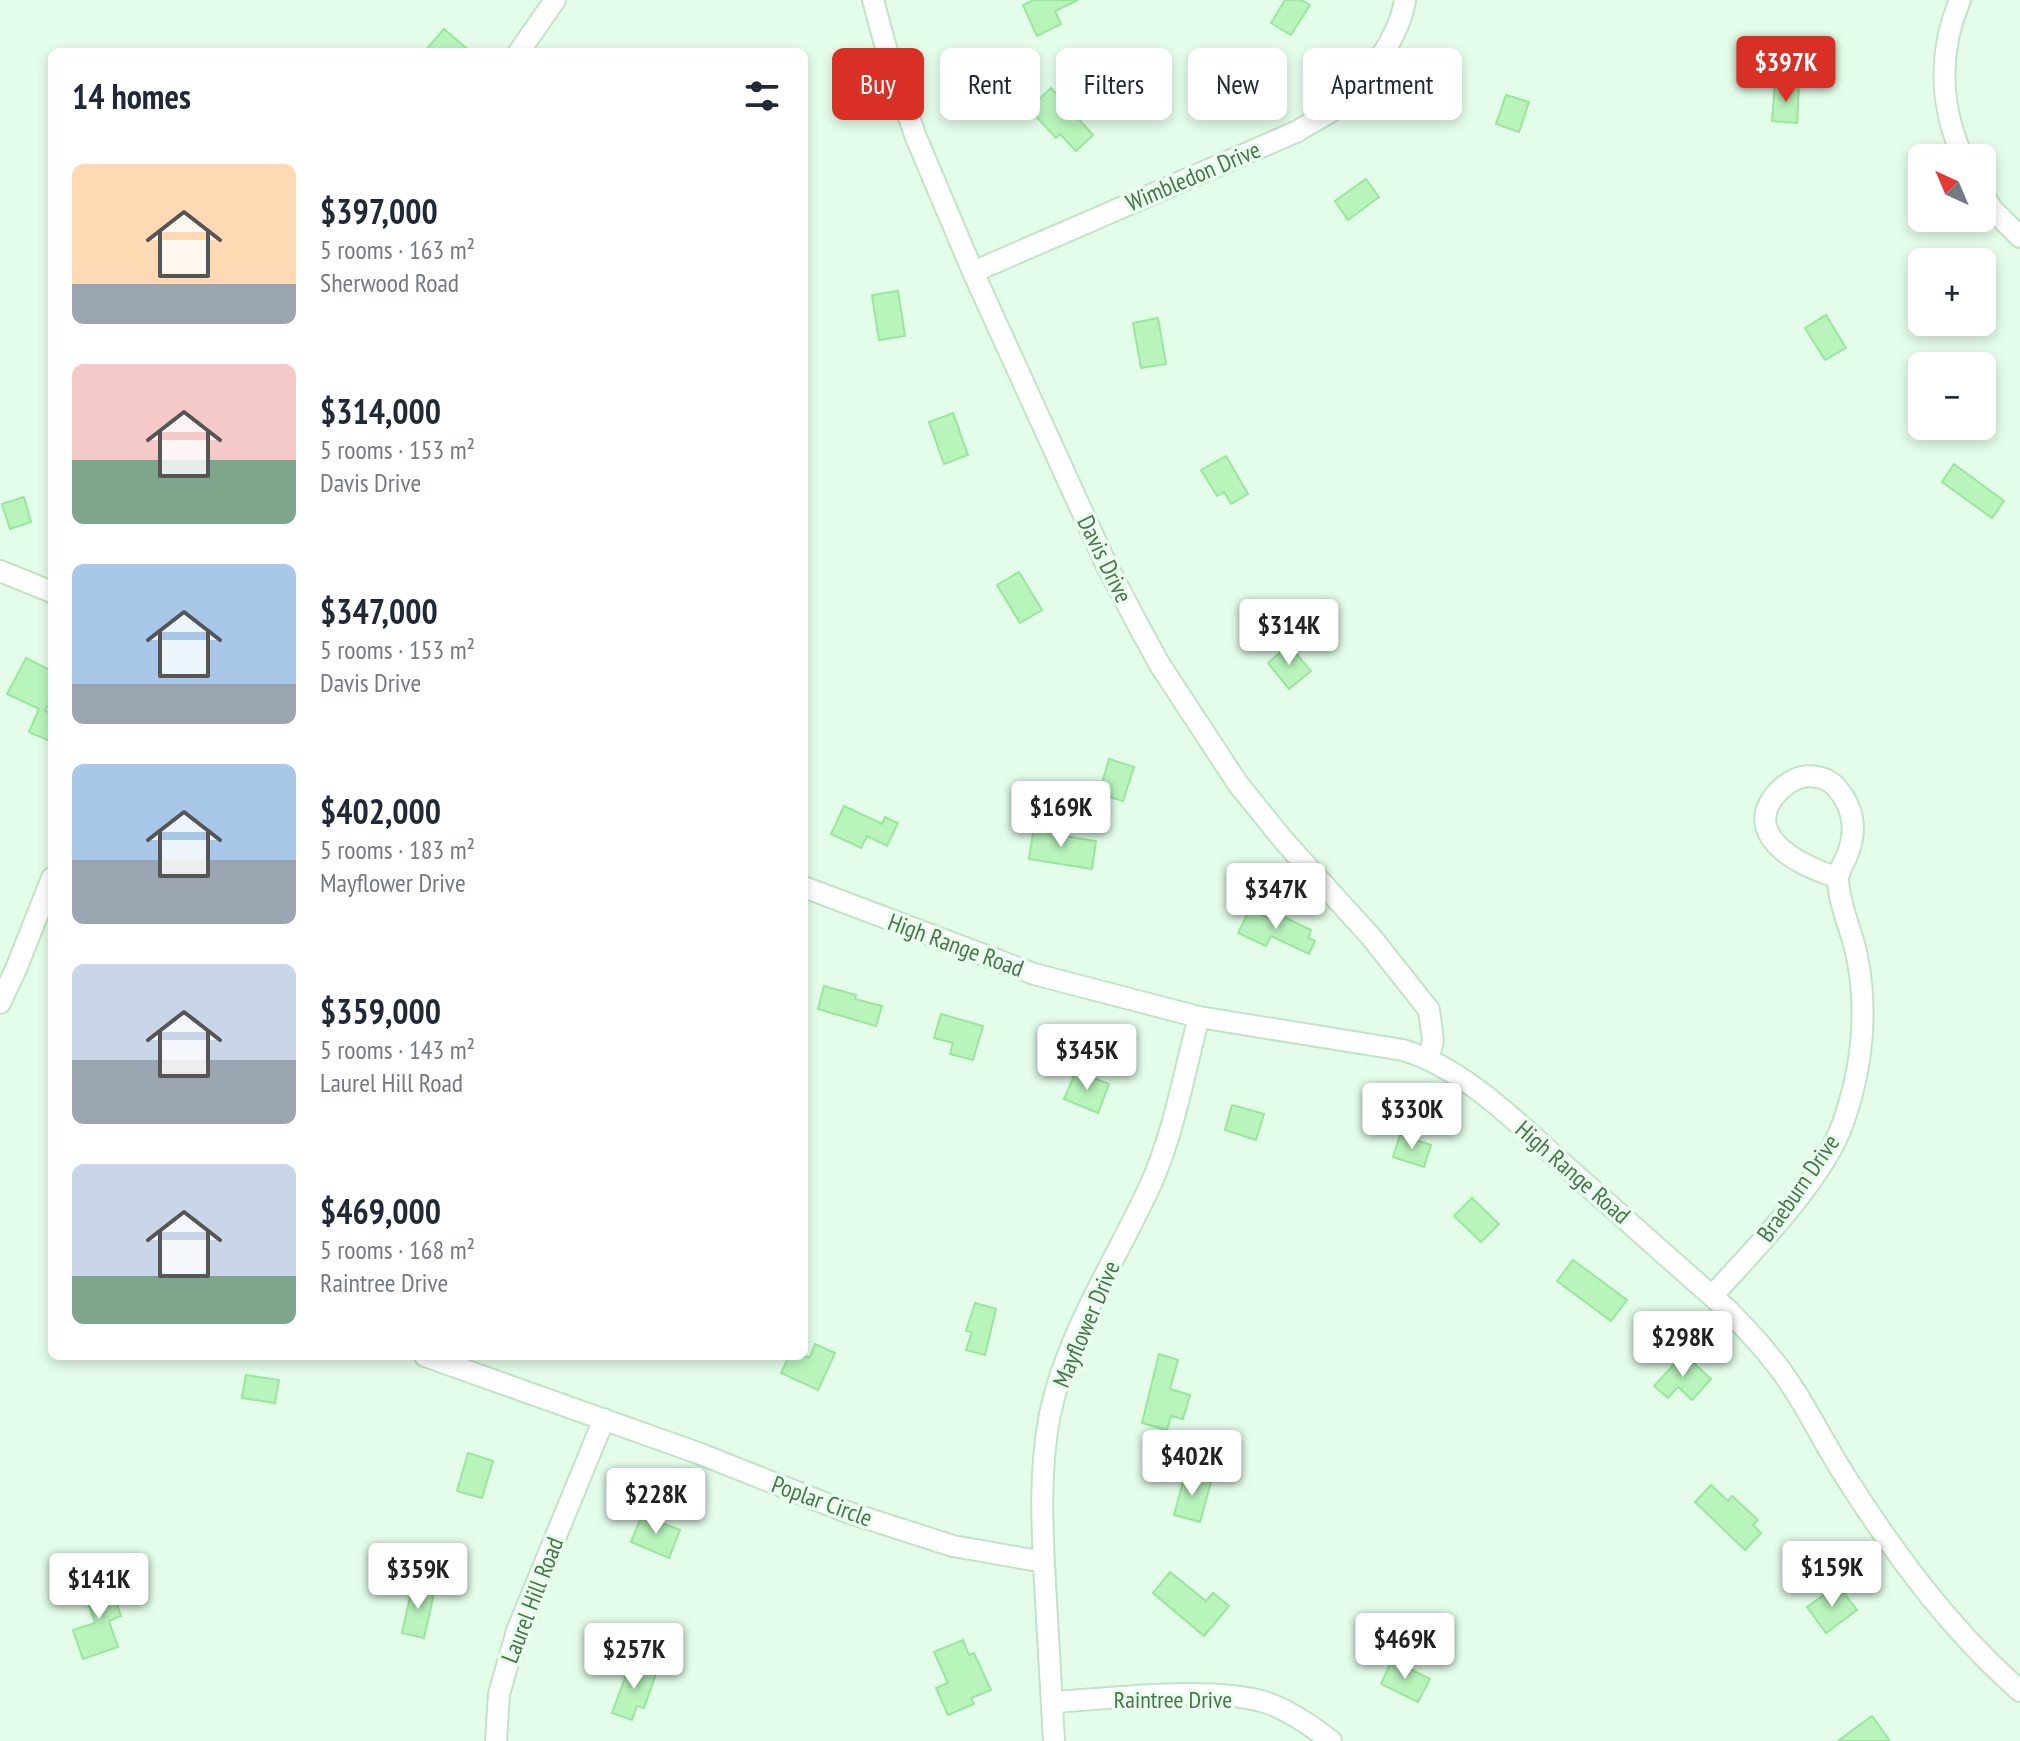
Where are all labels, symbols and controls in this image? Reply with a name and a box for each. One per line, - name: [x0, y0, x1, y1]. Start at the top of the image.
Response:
- pin: $397K: [1730, 36, 1842, 104]
- text: $397K: [1754, 45, 1818, 78]
- chip: Buy: [832, 48, 924, 120]
- chip: Rent: [940, 48, 1040, 120]
- chip: Filters: [1056, 48, 1172, 120]
- chip: New: [1188, 48, 1287, 120]
- chip: Apartment: [1303, 48, 1462, 120]
- text: 14 homes: [72, 74, 191, 118]
- icon: filters: [740, 74, 784, 118]
- street label: Wimbledon Drive: [1121, 134, 1265, 218]
- north arrow: [1908, 144, 1996, 232]
- map controls: [1908, 144, 1996, 440]
- text: $397,000: [320, 189, 438, 233]
- icon: home: [136, 196, 232, 292]
- text: 5 rooms · 163 m²: [320, 233, 475, 266]
- button: +: [1908, 248, 1996, 336]
- text: Sherwood Road: [320, 266, 459, 299]
- button: −: [1908, 352, 1996, 440]
- text: $314,000: [320, 389, 441, 433]
- icon: home: [136, 396, 232, 492]
- text: 5 rooms · 153 m²: [320, 433, 475, 466]
- text: Davis Drive: [320, 466, 421, 499]
- street label: Davis Drive: [1071, 510, 1139, 608]
- text: $347,000: [320, 589, 438, 633]
- icon: home: [136, 596, 232, 692]
- pin: $314K: [1233, 599, 1345, 667]
- text: $314K: [1257, 608, 1321, 641]
- text: 5 rooms · 153 m²: [320, 633, 475, 666]
- text: Davis Drive: [320, 666, 421, 699]
- pin: $169K: [1005, 781, 1117, 849]
- text: $402,000: [320, 789, 441, 833]
- text: $169K: [1029, 790, 1093, 823]
- icon: home: [136, 796, 232, 892]
- text: 5 rooms · 183 m²: [320, 833, 475, 866]
- pin: $347K: [1220, 863, 1332, 931]
- text: Mayflower Drive: [320, 866, 466, 899]
- text: $347K: [1244, 872, 1308, 905]
- street label: High Range Road: [884, 906, 1028, 984]
- text: $359,000: [320, 989, 441, 1033]
- icon: home: [136, 996, 232, 1092]
- pin: $345K: [1031, 1024, 1143, 1092]
- text: 5 rooms · 143 m²: [320, 1033, 475, 1066]
- text: $345K: [1055, 1033, 1119, 1066]
- text: Laurel Hill Road: [320, 1066, 463, 1099]
- pin: $330K: [1356, 1083, 1468, 1151]
- text: $330K: [1380, 1092, 1444, 1125]
- street label: High Range Road: [1509, 1114, 1637, 1230]
- street label: Braeburn Drive: [1750, 1128, 1846, 1248]
- text: $469,000: [320, 1189, 441, 1233]
- icon: home: [136, 1196, 232, 1292]
- text: 5 rooms · 168 m²: [320, 1233, 475, 1266]
- street label: Mayflower Drive: [1045, 1256, 1127, 1392]
- text: Raintree Drive: [320, 1266, 448, 1299]
- pin: $298K: [1627, 1311, 1739, 1379]
- text: $298K: [1651, 1320, 1715, 1353]
- pin: $402K: [1136, 1430, 1248, 1498]
- text: $402K: [1160, 1439, 1224, 1472]
- pin: $228K: [600, 1468, 712, 1536]
- street label: Poplar Circle: [768, 1469, 876, 1533]
- text: $228K: [624, 1477, 688, 1510]
- street label: Laurel Hill Road: [494, 1533, 570, 1667]
- pin: $159K: [1776, 1541, 1888, 1609]
- pin: $359K: [362, 1543, 474, 1611]
- text: $159K: [1800, 1550, 1864, 1583]
- text: $359K: [386, 1552, 450, 1585]
- pin: $141K: [43, 1553, 155, 1621]
- text: $141K: [67, 1562, 131, 1595]
- pin: $469K: [1349, 1613, 1461, 1681]
- text: $469K: [1373, 1622, 1437, 1655]
- pin: $257K: [578, 1623, 690, 1691]
- text: $257K: [602, 1632, 666, 1665]
- street label: Raintree Drive: [1114, 1684, 1232, 1715]

